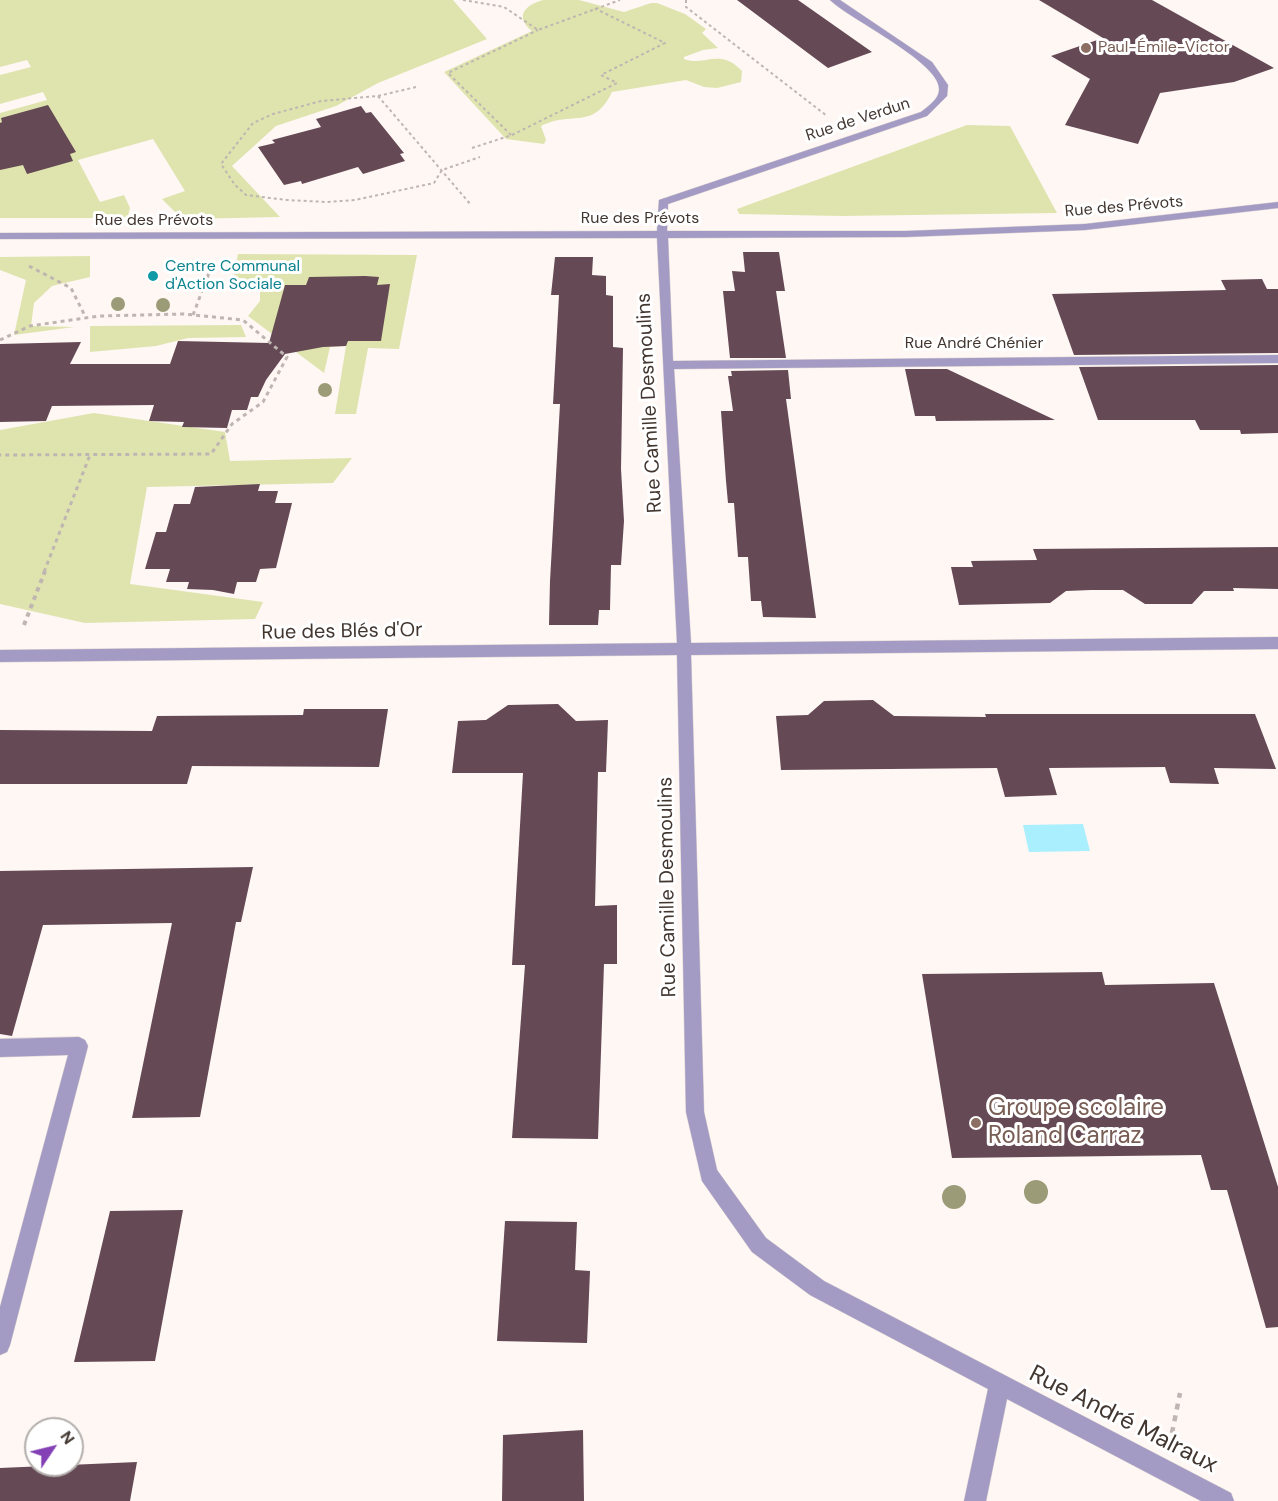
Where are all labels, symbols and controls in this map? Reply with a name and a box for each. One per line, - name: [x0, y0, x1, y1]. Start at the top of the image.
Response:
- place label: Paul-Émile-Victor: [1098, 38, 1230, 58]
- marker: Paul-Émile-Victor: [1079, 41, 1093, 55]
- street label: Rue de Verdun: [804, 94, 912, 146]
- street label: Rue des Prévots: [1064, 192, 1184, 222]
- street label: Rue des Prévots: [581, 209, 699, 229]
- street label: Rue des Prévots: [95, 211, 213, 231]
- place label: Centre Communal d'Action Sociale: [165, 257, 300, 295]
- marker: Centre Communal d'Action Sociale: [146, 269, 160, 283]
- street label: Rue Camille Desmoulins: [632, 292, 668, 514]
- street label: Rue André Chénier: [905, 334, 1043, 354]
- street label: Rue des Blés d'Or: [261, 619, 423, 645]
- street label: Rue Camille Desmoulins: [654, 777, 682, 997]
- place label: Groupe scolaire Roland Carraz: [988, 1095, 1164, 1151]
- marker: Groupe scolaire Roland Carraz: [969, 1116, 983, 1130]
- street label: Rue André Malraux: [1024, 1360, 1222, 1480]
- north arrow: [24, 1417, 84, 1477]
- text: N: [56, 1427, 79, 1448]

